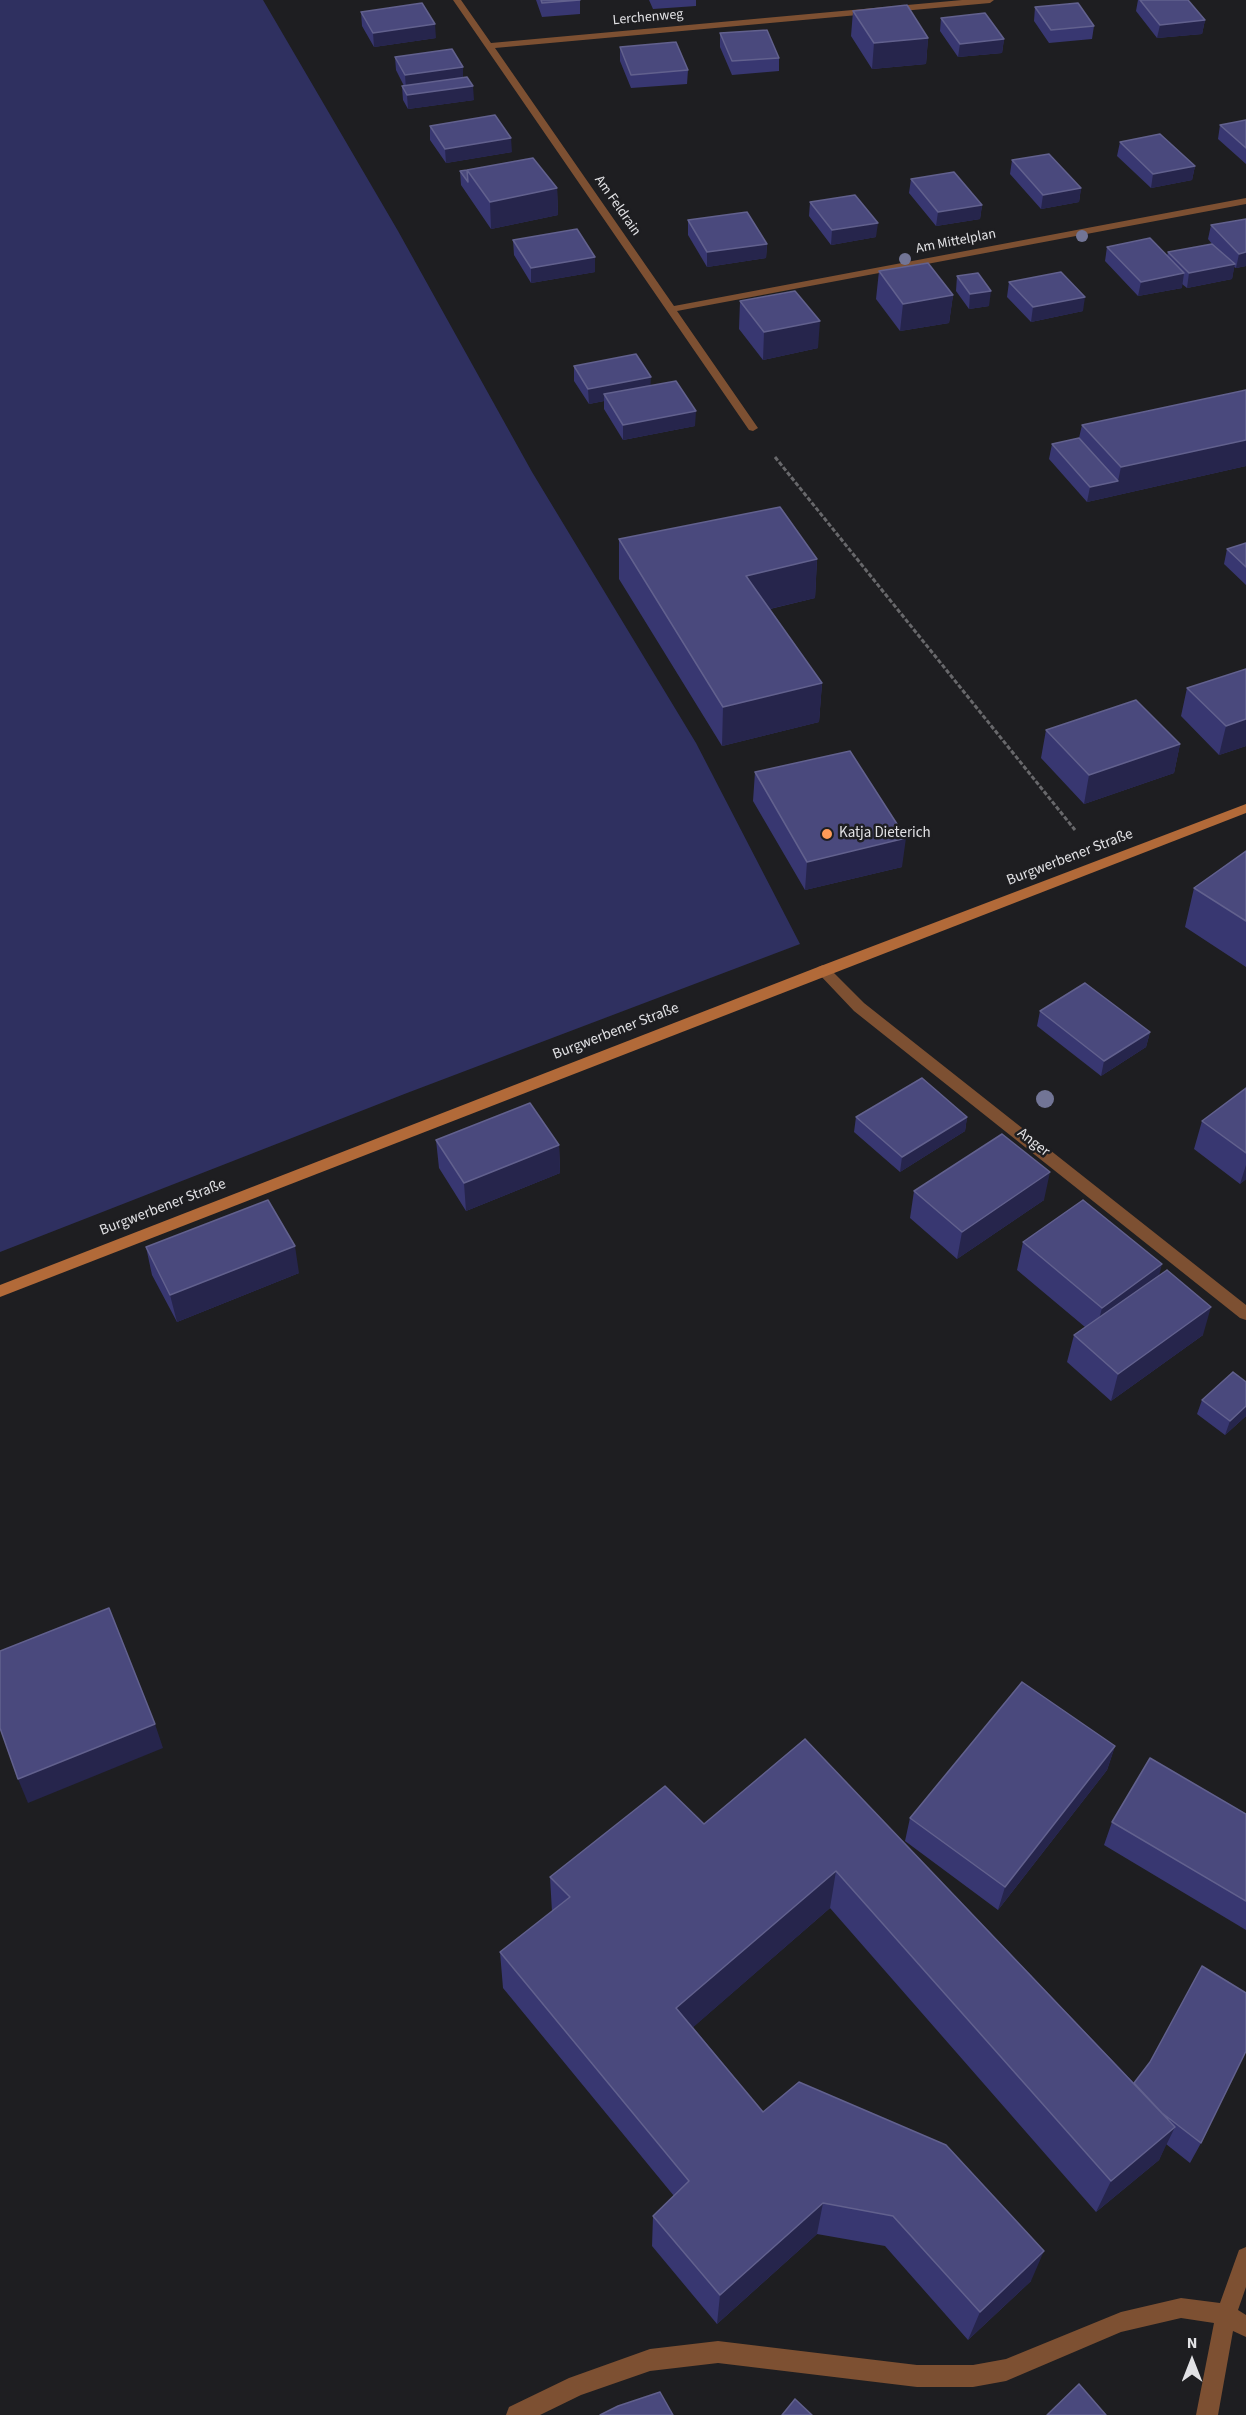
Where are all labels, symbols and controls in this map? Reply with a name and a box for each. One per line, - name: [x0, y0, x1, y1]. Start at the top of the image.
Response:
- street label: Lerchenweg: [612, 7, 684, 29]
- street label: Am Feldrain: [590, 173, 644, 239]
- street label: Am Mittelplan: [915, 226, 997, 258]
- place label: Katja Dieterich: [839, 825, 931, 843]
- street label: Burgwerbener Straße: [1004, 826, 1136, 890]
- marker: Katja Dieterich: [820, 827, 834, 841]
- street label: Burgwerbener Straße: [550, 1000, 682, 1064]
- street label: Anger: [1013, 1125, 1053, 1161]
- street label: Burgwerbener Straße: [97, 1176, 229, 1240]
- north arrow: [1162, 2331, 1222, 2391]
- text: N: [1187, 2332, 1197, 2354]

